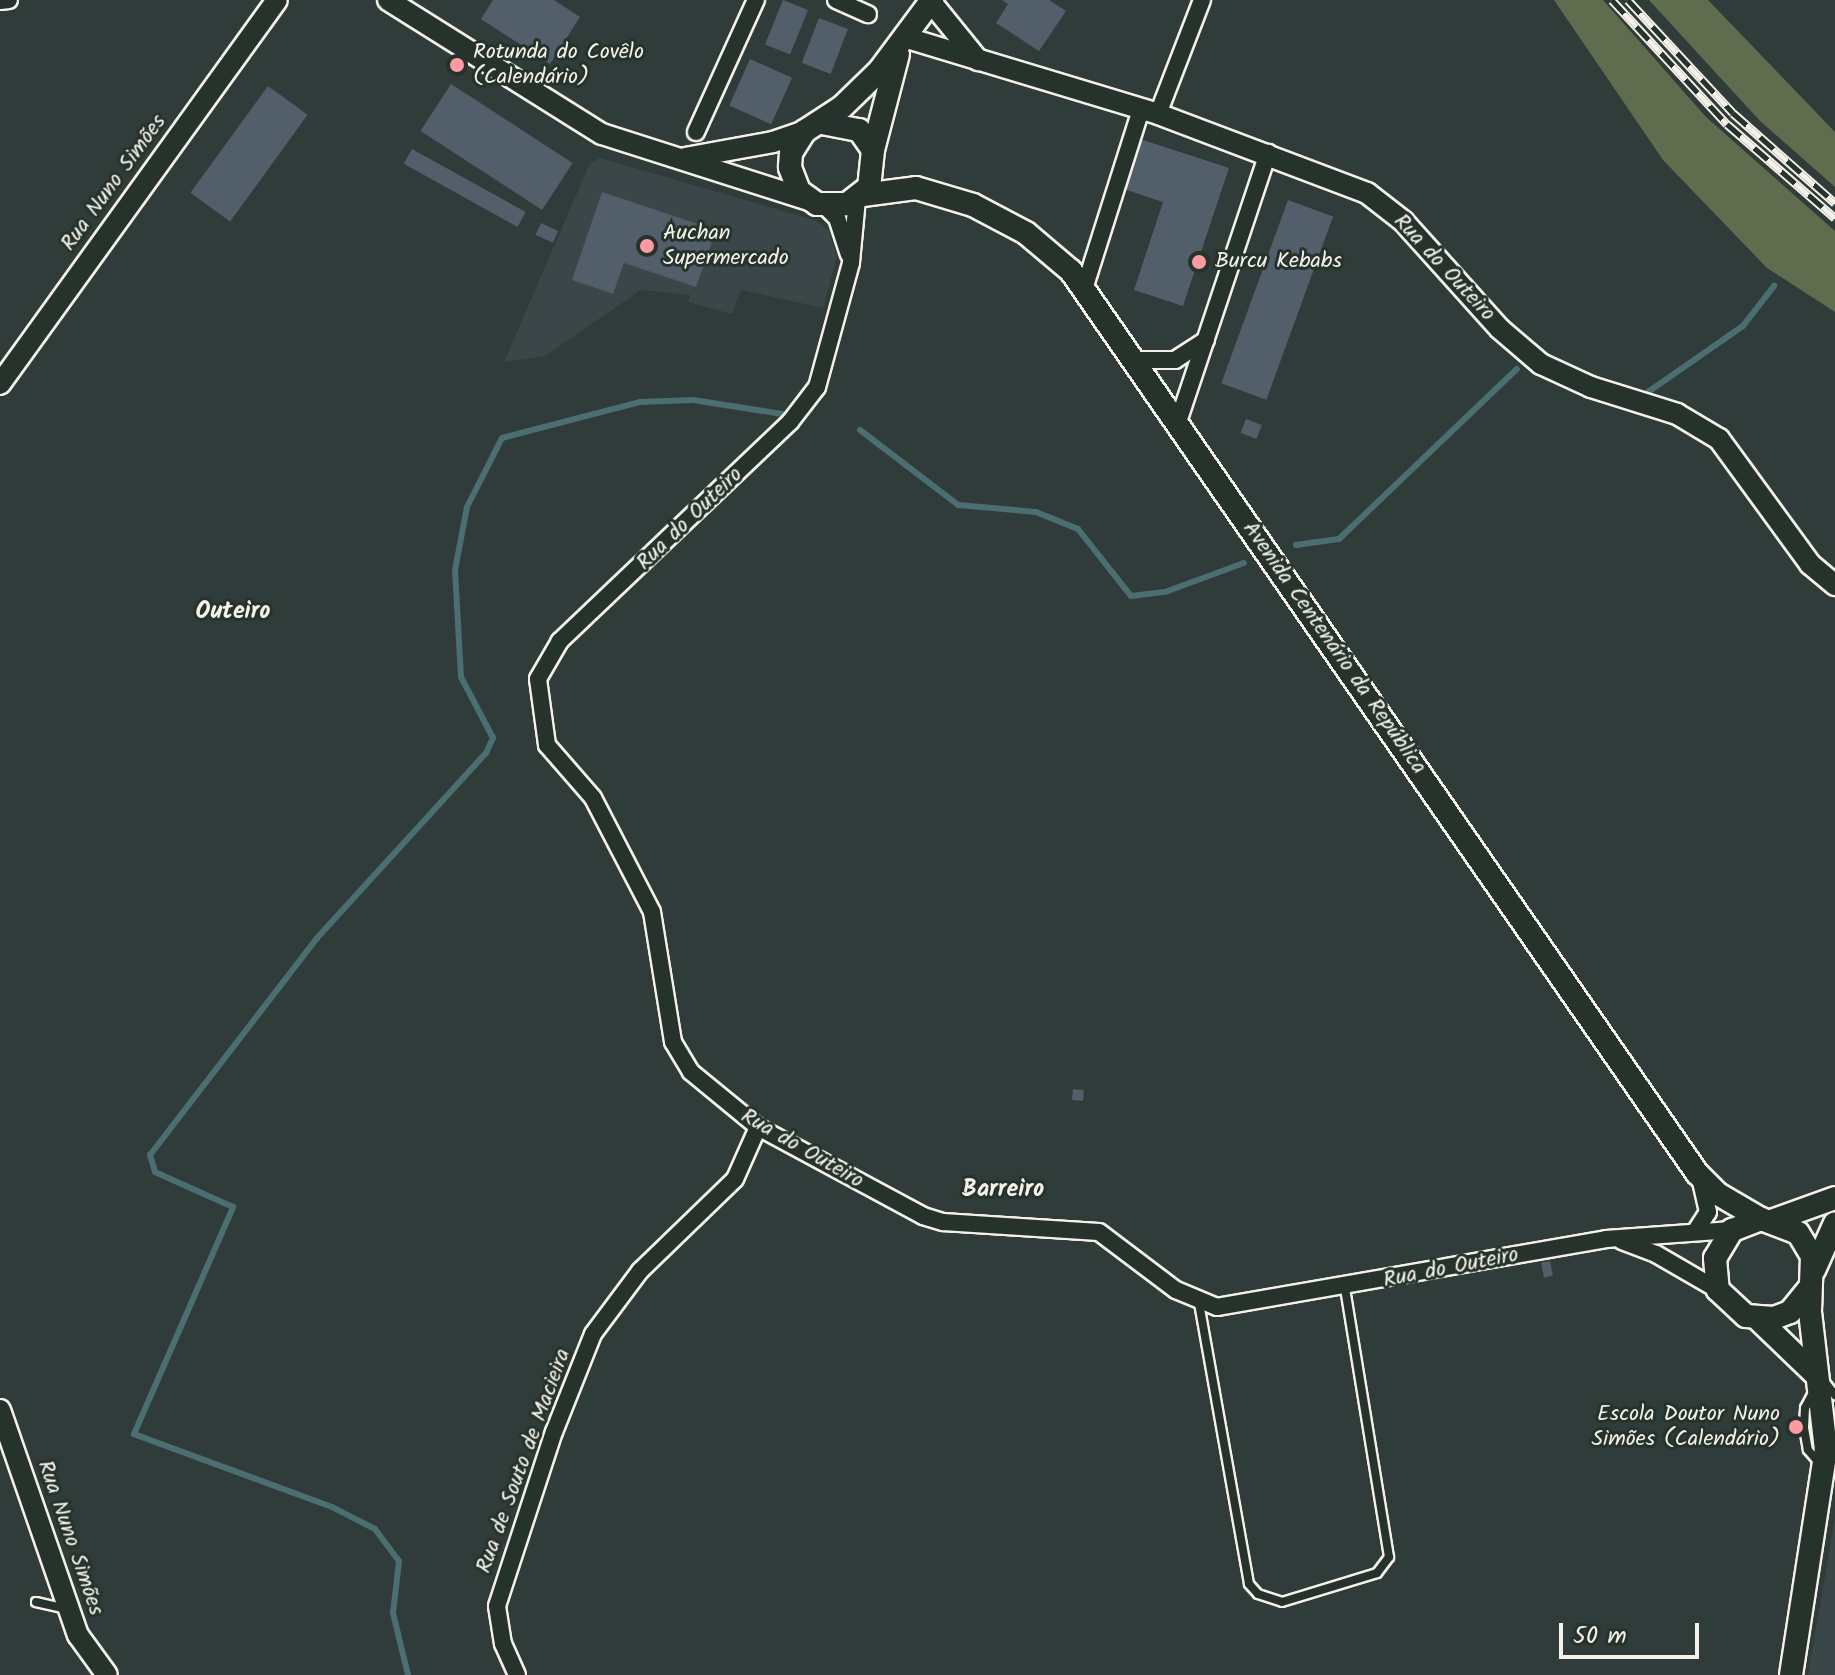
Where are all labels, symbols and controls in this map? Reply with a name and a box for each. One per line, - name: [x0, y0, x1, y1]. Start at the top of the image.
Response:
- place label: Rotunda do Covêlo (Calendário): [473, 39, 644, 90]
- marker: Rotunda do Covêlo (Calendário): [448, 56, 466, 74]
- street label: Rua Nuno Simões: [56, 110, 172, 256]
- street label: Rua do Outeiro: [1388, 209, 1500, 327]
- place label: Auchan Supermercado: [663, 220, 789, 272]
- marker: Auchan Supermercado: [638, 237, 656, 255]
- place label: Burcu Kebabs: [1215, 249, 1342, 275]
- marker: Burcu Kebabs: [1190, 253, 1208, 271]
- street label: Rua do Outeiro: [631, 462, 749, 576]
- street label: Avenida Centenário da República: [1236, 517, 1432, 779]
- district label: Outeiro: [196, 598, 270, 626]
- street label: Rua do Outeiro: [736, 1103, 868, 1195]
- district label: Barreiro: [962, 1176, 1044, 1204]
- street label: Rua do Outeiro: [1381, 1242, 1521, 1294]
- street label: Rua de Souto de Macieira: [471, 1345, 577, 1577]
- place label: Escola Doutor Nuno Simões (Calendário): [1591, 1401, 1780, 1452]
- marker: Escola Doutor Nuno Simões (Calendário): [1787, 1418, 1805, 1436]
- street label: Rua Nuno Simões: [31, 1457, 109, 1619]
- scale bar: [1563, 1607, 1703, 1657]
- text: 50 m: [1573, 1617, 1627, 1656]

